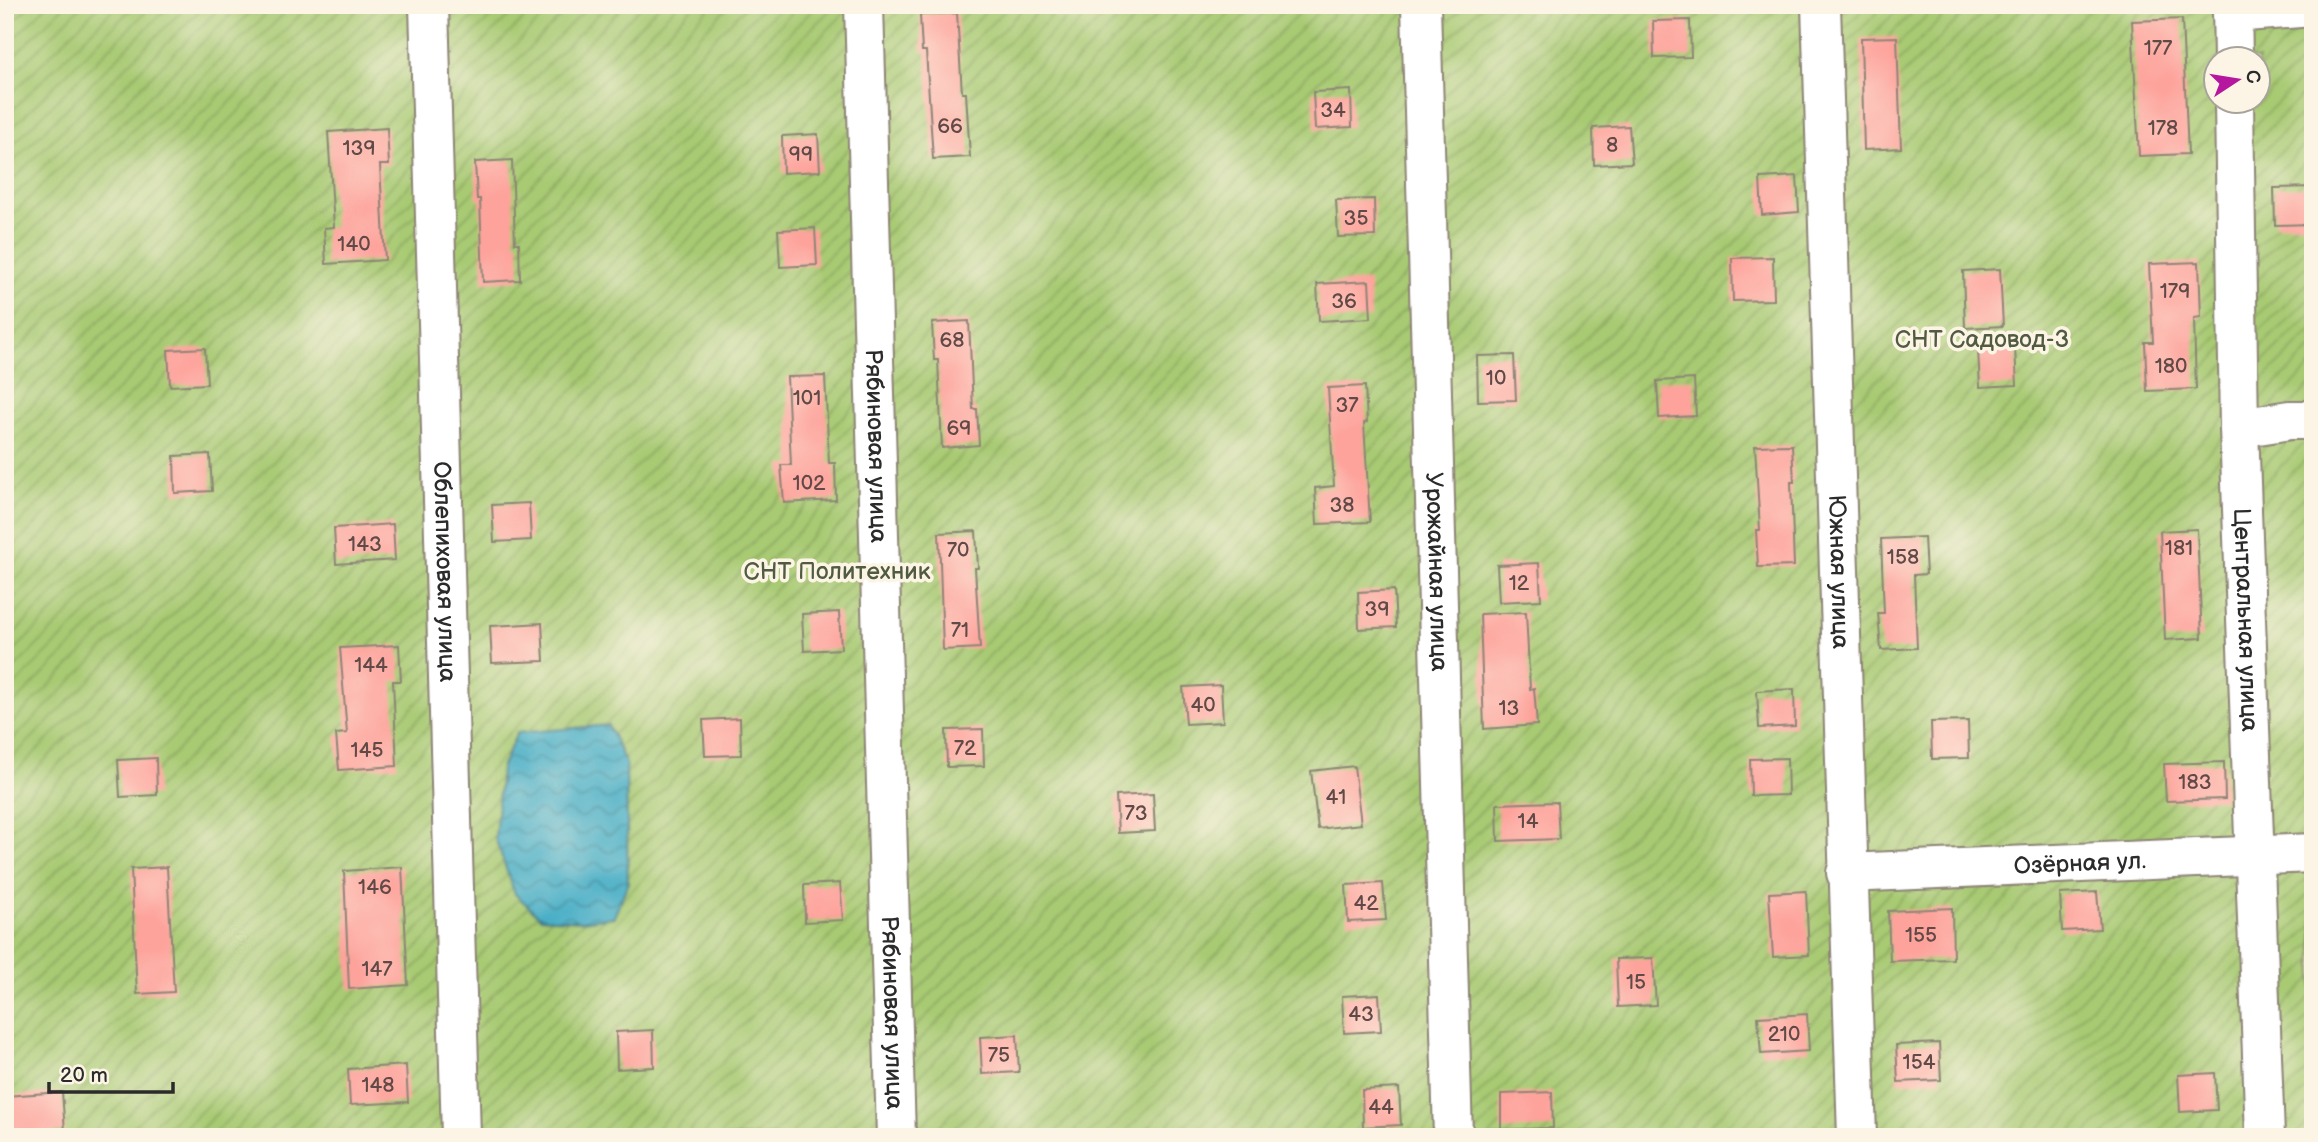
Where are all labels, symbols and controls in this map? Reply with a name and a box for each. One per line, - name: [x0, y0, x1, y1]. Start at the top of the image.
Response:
- house number: 177: [2144, 36, 2173, 61]
- north arrow: [2202, 46, 2272, 116]
- text: С: [2240, 68, 2265, 86]
- house number: 34: [1320, 98, 1346, 123]
- house number: 66: [937, 114, 963, 139]
- house number: 178: [2148, 116, 2178, 141]
- house number: 8: [1606, 133, 1618, 158]
- house number: 139: [342, 136, 376, 161]
- house number: 99: [789, 142, 813, 167]
- house number: 35: [1344, 206, 1368, 231]
- house number: 140: [337, 232, 371, 257]
- house number: 179: [2160, 279, 2190, 304]
- house number: 36: [1331, 289, 1357, 314]
- park label: СНТ Садовод-3: [1895, 325, 2069, 354]
- house number: 68: [939, 328, 965, 353]
- street label: Рябиновая улица: [859, 348, 893, 543]
- house number: 180: [2155, 354, 2187, 379]
- house number: 10: [1486, 366, 1506, 391]
- house number: 101: [793, 386, 821, 411]
- house number: 37: [1335, 393, 1359, 418]
- house number: 69: [947, 416, 971, 441]
- street label: Облепиховая улица: [427, 461, 462, 683]
- house number: 102: [793, 471, 826, 496]
- street label: Урожайная улица: [1419, 472, 1454, 672]
- house number: 38: [1329, 493, 1355, 518]
- street label: Южная улица: [1822, 494, 1855, 649]
- street label: Центральная улица: [2227, 507, 2264, 732]
- house number: 143: [348, 532, 382, 557]
- house number: 181: [2165, 536, 2193, 561]
- house number: 70: [947, 538, 969, 563]
- house number: 158: [1887, 545, 1919, 570]
- park label: СНТ Политехник: [744, 557, 931, 586]
- house number: 12: [1509, 571, 1530, 596]
- house number: 39: [1364, 597, 1390, 622]
- house number: 71: [951, 618, 969, 643]
- house number: 144: [354, 653, 388, 678]
- house number: 40: [1190, 693, 1216, 718]
- house number: 13: [1498, 696, 1520, 721]
- house number: 72: [954, 736, 977, 761]
- house number: 145: [351, 738, 383, 763]
- house number: 183: [2178, 770, 2212, 795]
- house number: 41: [1326, 785, 1346, 810]
- house number: 73: [1124, 801, 1148, 826]
- house number: 14: [1518, 809, 1539, 834]
- street label: Озёрная ул.: [2013, 846, 2147, 881]
- house number: 146: [358, 875, 392, 900]
- house number: 42: [1353, 891, 1379, 916]
- street label: Рябиновая улица: [875, 915, 909, 1110]
- house number: 155: [1905, 923, 1937, 948]
- house number: 147: [361, 957, 393, 982]
- house number: 15: [1626, 970, 1646, 995]
- house number: 43: [1348, 1002, 1374, 1027]
- house number: 210: [1768, 1022, 1800, 1047]
- house number: 75: [988, 1043, 1010, 1068]
- house number: 154: [1903, 1050, 1936, 1075]
- scale bar: [49, 1051, 173, 1095]
- text: 20 m: [60, 1063, 108, 1088]
- house number: 148: [361, 1073, 395, 1098]
- house number: 44: [1368, 1095, 1394, 1120]

